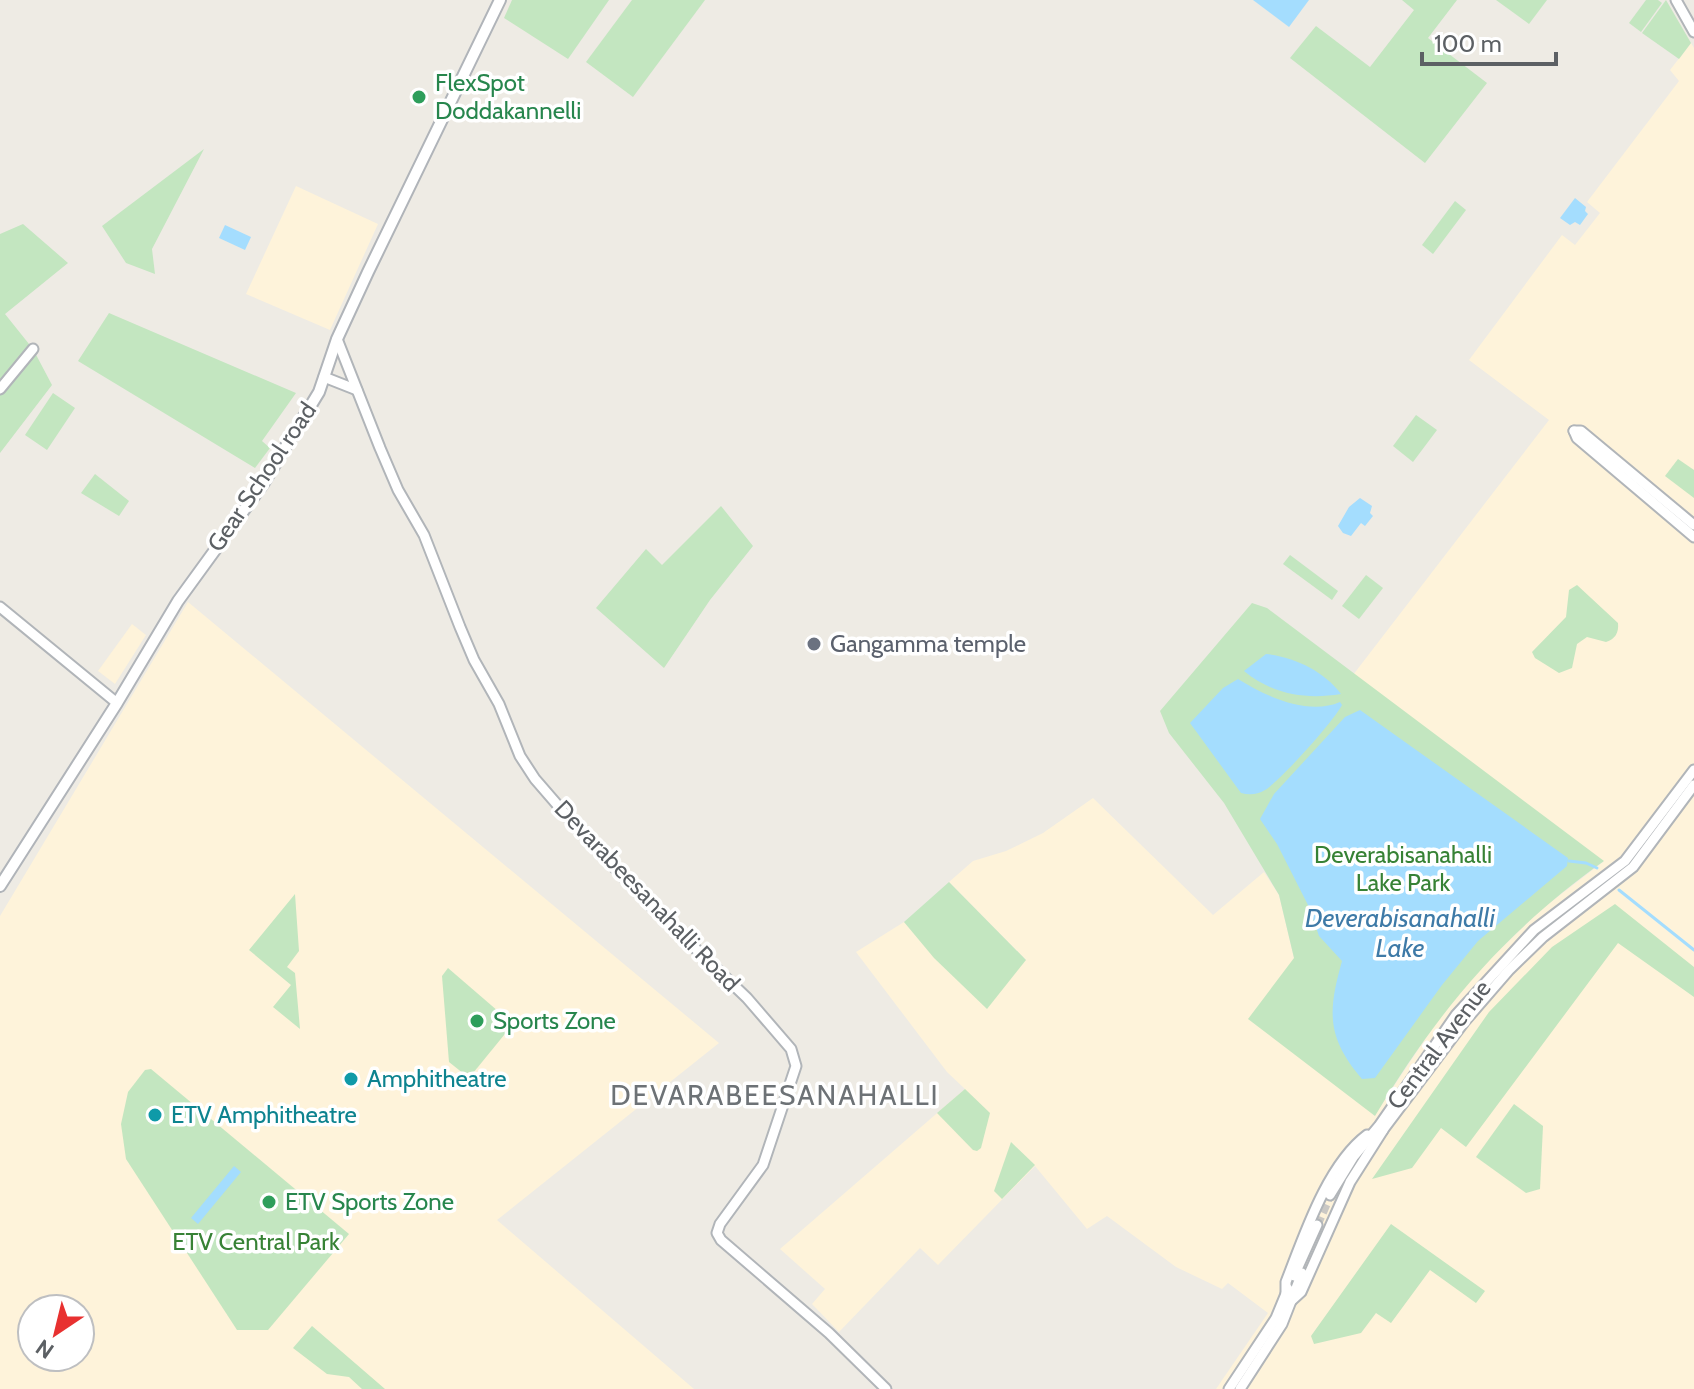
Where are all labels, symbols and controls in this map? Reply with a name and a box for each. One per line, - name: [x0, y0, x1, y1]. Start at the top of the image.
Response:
- scale bar: [1422, 16, 1556, 66]
- text: 100 m: [1434, 29, 1502, 58]
- place label: FlexSpot Doddakannelli: [435, 68, 581, 125]
- marker: FlexSpot Doddakannelli: [410, 88, 428, 106]
- street label: Gear School road: [201, 397, 322, 557]
- place label: Gangamma temple: [830, 629, 1026, 658]
- marker: Gangamma temple: [805, 635, 823, 653]
- street label: Devarabeesanahalli Road: [549, 794, 746, 997]
- park label: Deverabisanahalli Lake Park: [1314, 840, 1492, 897]
- water label: Deverabisanahalli Lake: [1305, 902, 1495, 964]
- street label: Central Avenue: [1381, 974, 1497, 1115]
- place label: Sports Zone: [493, 1006, 616, 1035]
- marker: Sports Zone: [468, 1012, 486, 1030]
- place label: Amphitheatre: [367, 1064, 507, 1093]
- marker: Amphitheatre: [342, 1070, 360, 1088]
- district label: DEVARABEESANAHALLI: [610, 1078, 940, 1112]
- place label: ETV Amphitheatre: [171, 1100, 357, 1129]
- marker: ETV Amphitheatre: [146, 1106, 164, 1124]
- place label: ETV Sports Zone: [285, 1187, 454, 1216]
- marker: ETV Sports Zone: [260, 1193, 278, 1211]
- park label: ETV Central Park: [172, 1227, 340, 1256]
- north arrow: [16, 1293, 96, 1373]
- text: N: [31, 1333, 59, 1364]

